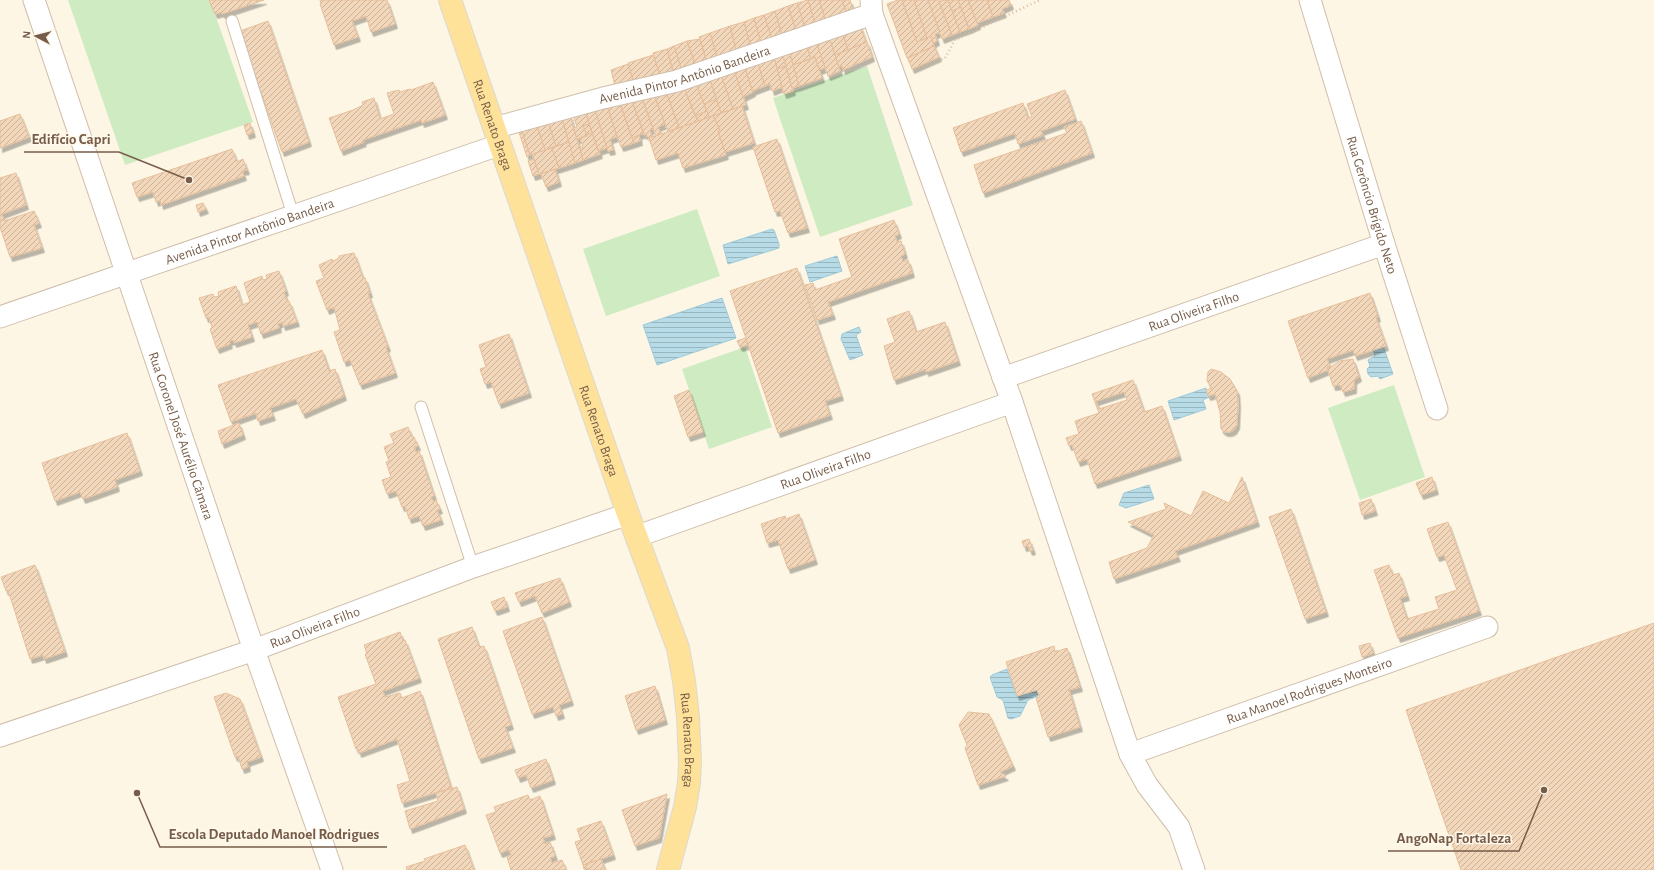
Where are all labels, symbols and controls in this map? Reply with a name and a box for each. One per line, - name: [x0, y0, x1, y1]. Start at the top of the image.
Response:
- north arrow: [16, 16, 56, 56]
- text: N: [21, 30, 32, 39]
- street label: Avenida Pintor Antônio Bandeira: [598, 43, 773, 107]
- street label: Rua Renato Braga: [470, 78, 515, 173]
- callout: Edifício Capri: [24, 125, 119, 152]
- text: Edifício Capri: [31, 132, 111, 147]
- street label: Rua Gerôncio Brígido Neto: [1344, 134, 1399, 276]
- street label: Avenida Pintor Antônio Bandeira: [164, 196, 337, 267]
- street label: Rua Oliveira Filho: [1147, 290, 1241, 334]
- street label: Rua Coronel José Aurélio Câmara: [146, 350, 216, 522]
- street label: Rua Renato Braga: [576, 384, 621, 479]
- street label: Rua Oliveira Filho: [779, 447, 873, 492]
- street label: Rua Oliveira Filho: [268, 605, 362, 651]
- street label: Rua Manoel Rodrigues Monteiro: [1225, 655, 1394, 727]
- street label: Rua Renato Braga: [677, 692, 696, 789]
- callout: Escola Deputado Manoel Rodrigues: [160, 820, 387, 847]
- callout: AngoNap Fortaleza: [1388, 824, 1519, 851]
- text: Escola Deputado Manoel Rodrigues: [169, 827, 380, 842]
- text: AngoNap Fortaleza: [1397, 831, 1511, 846]

